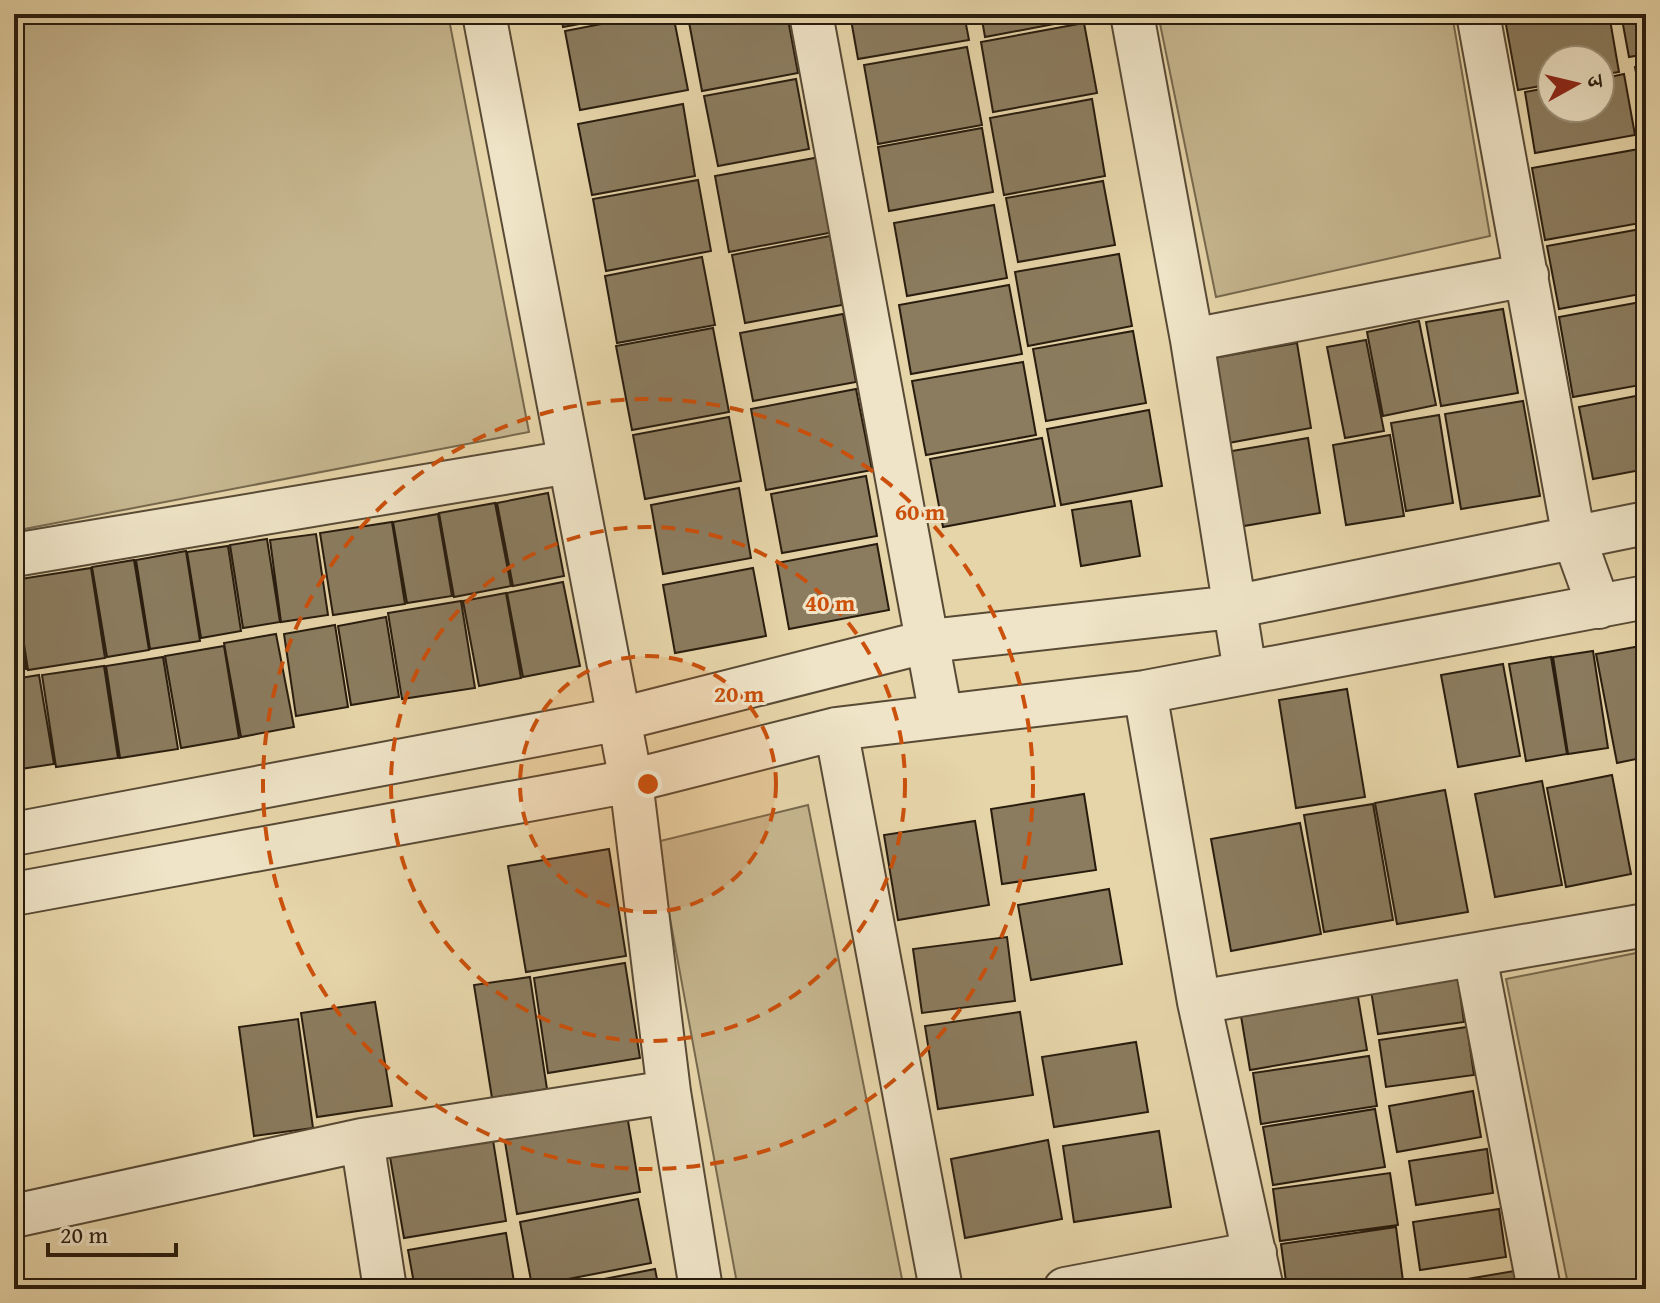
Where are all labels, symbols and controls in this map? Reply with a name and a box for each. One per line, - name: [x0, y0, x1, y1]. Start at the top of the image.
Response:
- north arrow: [1536, 44, 1616, 124]
- text: उ: [1579, 71, 1613, 91]
- text: 60 m: [895, 494, 946, 529]
- text: 40 m: [805, 585, 856, 620]
- text: 20 m: [714, 676, 765, 711]
- centre of rings: [634, 770, 662, 798]
- scale bar: [48, 1207, 176, 1257]
- text: 20 m: [60, 1217, 108, 1252]

